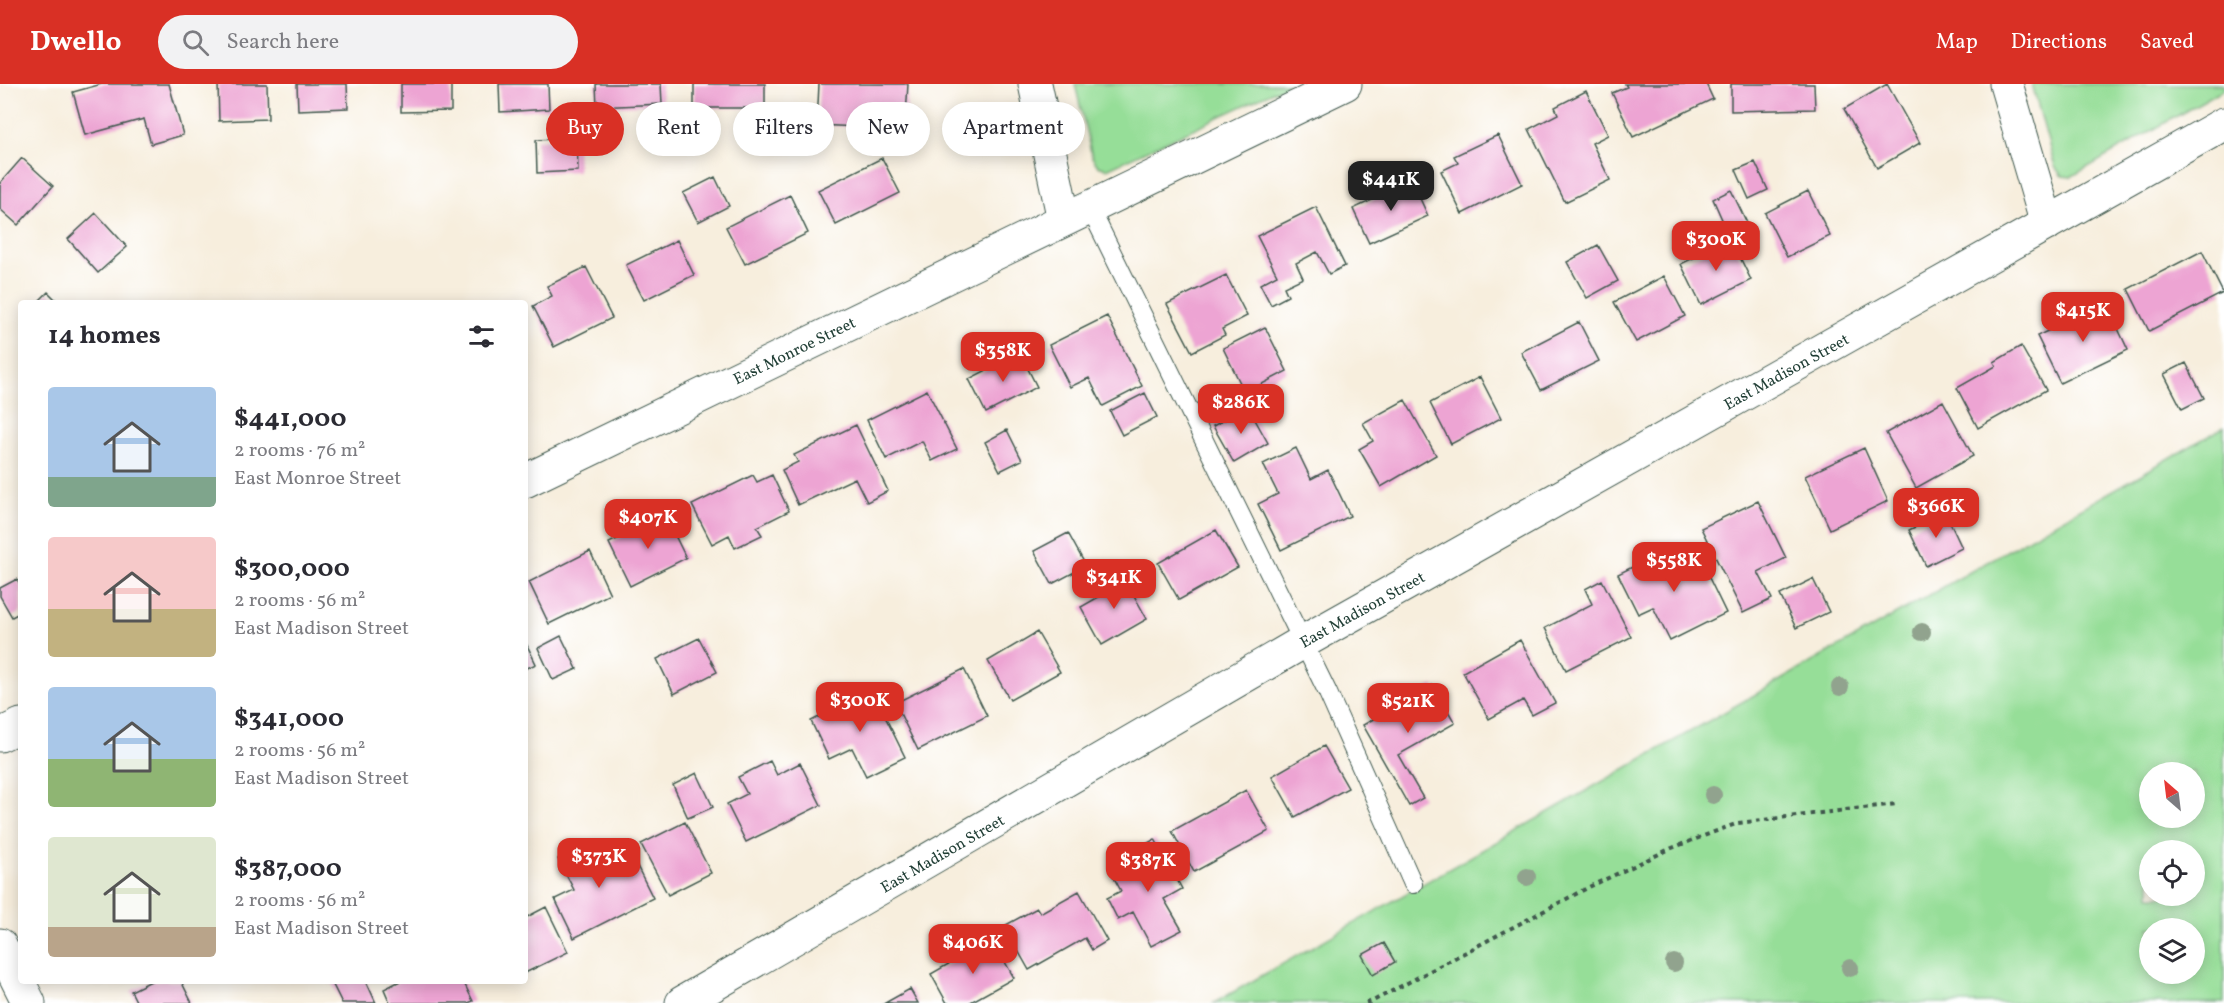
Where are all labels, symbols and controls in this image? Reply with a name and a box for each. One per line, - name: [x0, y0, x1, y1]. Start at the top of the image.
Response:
- search box: [158, 15, 578, 69]
- text: Dwello: [30, 23, 122, 62]
- icon: search: [179, 26, 212, 59]
- text: Search here: [227, 27, 339, 58]
- text: Map: [1936, 28, 1978, 57]
- text: Directions: [2011, 28, 2107, 57]
- text: Saved: [2140, 28, 2194, 57]
- chip: Buy: [546, 102, 624, 156]
- chip: Rent: [636, 102, 721, 156]
- chip: Filters: [733, 102, 834, 156]
- chip: New: [846, 102, 930, 156]
- chip: Apartment: [942, 102, 1085, 156]
- pin: $441K: [1349, 161, 1433, 212]
- text: $441K: [1362, 166, 1420, 194]
- pin: $300K: [1674, 221, 1758, 272]
- text: $300K: [1686, 226, 1746, 254]
- pin: $415K: [2041, 292, 2125, 343]
- text: $415K: [2055, 297, 2111, 325]
- street label: East Monroe Street: [730, 312, 860, 391]
- text: 14 homes: [48, 318, 161, 354]
- icon: filters: [465, 320, 498, 353]
- street label: East Madison Street: [1720, 329, 1854, 416]
- pin: $358K: [961, 332, 1045, 383]
- text: $358K: [975, 337, 1031, 365]
- pin: $286K: [1199, 384, 1283, 435]
- text: $286K: [1212, 389, 1270, 417]
- text: $441,000: [234, 401, 347, 437]
- icon: home: [96, 411, 168, 483]
- text: 2 rooms · 76 m²: [234, 437, 366, 465]
- text: East Monroe Street: [234, 465, 401, 493]
- pin: $366K: [1894, 488, 1978, 539]
- text: $366K: [1907, 493, 1965, 521]
- pin: $407K: [606, 499, 690, 550]
- text: $407K: [618, 504, 678, 532]
- pin: $558K: [1632, 542, 1716, 593]
- text: $558K: [1646, 547, 1702, 575]
- text: $300,000: [234, 551, 350, 587]
- pin: $341K: [1072, 559, 1156, 610]
- icon: home: [96, 561, 168, 633]
- text: $341K: [1086, 564, 1142, 592]
- street label: East Madison Street: [1296, 567, 1430, 654]
- text: 2 rooms · 56 m²: [234, 587, 365, 615]
- text: East Madison Street: [234, 615, 409, 643]
- pin: $300K: [818, 682, 902, 733]
- pin: $521K: [1366, 683, 1450, 734]
- text: $300K: [830, 687, 890, 715]
- text: $521K: [1381, 688, 1435, 716]
- text: $341,000: [234, 701, 344, 737]
- icon: home: [96, 711, 168, 783]
- text: 2 rooms · 56 m²: [234, 737, 365, 765]
- north arrow: [2139, 762, 2205, 828]
- map controls: [2139, 762, 2205, 984]
- text: East Madison Street: [234, 765, 409, 793]
- street label: East Madison Street: [877, 810, 1009, 899]
- pin: $373K: [557, 838, 641, 889]
- button: locate: [2139, 840, 2205, 906]
- pin: $387K: [1106, 842, 1190, 893]
- text: $373K: [571, 843, 627, 871]
- text: $387K: [1120, 847, 1176, 875]
- text: $387,000: [234, 851, 342, 887]
- icon: home: [96, 861, 168, 933]
- text: 2 rooms · 56 m²: [234, 887, 365, 915]
- text: East Madison Street: [234, 915, 409, 943]
- button: layers: [2139, 918, 2205, 984]
- pin: $406K: [931, 924, 1015, 975]
- text: $406K: [943, 929, 1003, 957]

